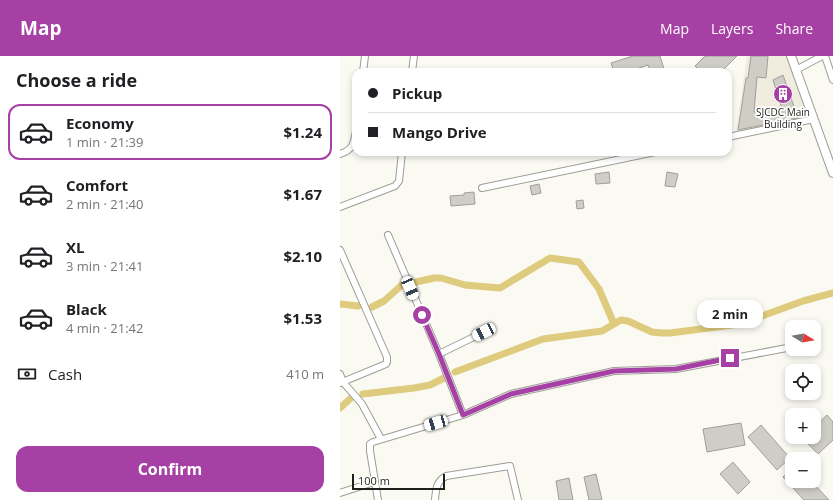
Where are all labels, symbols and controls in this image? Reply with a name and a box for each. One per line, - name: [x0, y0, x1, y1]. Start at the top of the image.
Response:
- text: Map: [20, 15, 61, 41]
- text: Map: [660, 19, 689, 38]
- text: Layers: [711, 19, 753, 38]
- text: Share: [775, 19, 813, 38]
- text: Choose a ride: [16, 68, 137, 92]
- text: Pickup: [392, 83, 442, 103]
- building icon: SJCDC Main Building: [772, 83, 794, 105]
- place label: SJCDC Main Building: [756, 105, 810, 131]
- text: Economy: [66, 113, 134, 133]
- icon: car: [18, 114, 54, 150]
- text: $1.24: [283, 122, 322, 142]
- text: Mango Drive: [392, 122, 487, 142]
- text: 1 min · 21:39: [66, 133, 143, 151]
- text: Comfort: [66, 175, 128, 195]
- icon: car: [18, 176, 54, 212]
- text: $1.67: [283, 184, 322, 204]
- text: 2 min · 21:40: [66, 195, 143, 213]
- text: XL: [66, 237, 84, 257]
- icon: car: [18, 238, 54, 274]
- text: $2.10: [283, 246, 322, 266]
- text: 3 min · 21:41: [66, 257, 143, 275]
- car: [400, 275, 420, 301]
- text: Black: [66, 299, 107, 319]
- icon: car: [18, 300, 54, 336]
- callout: 2 min: [697, 300, 763, 328]
- text: 2 min: [712, 305, 748, 323]
- route start: [413, 306, 431, 324]
- text: $1.53: [283, 308, 322, 328]
- text: 4 min · 21:42: [66, 319, 143, 337]
- north arrow: [785, 320, 821, 356]
- map controls: [785, 320, 821, 488]
- car: [471, 321, 497, 343]
- route end: [721, 349, 739, 367]
- icon: cash: [16, 363, 38, 385]
- text: Cash: [48, 364, 82, 384]
- button: locate: [785, 364, 821, 400]
- text: 410 m: [286, 365, 324, 383]
- button: +: [785, 408, 821, 444]
- car: [423, 414, 449, 432]
- button: Confirm: [16, 446, 324, 492]
- button: −: [785, 452, 821, 488]
- scale bar: [352, 472, 445, 491]
- text: 100 m: [358, 473, 390, 488]

